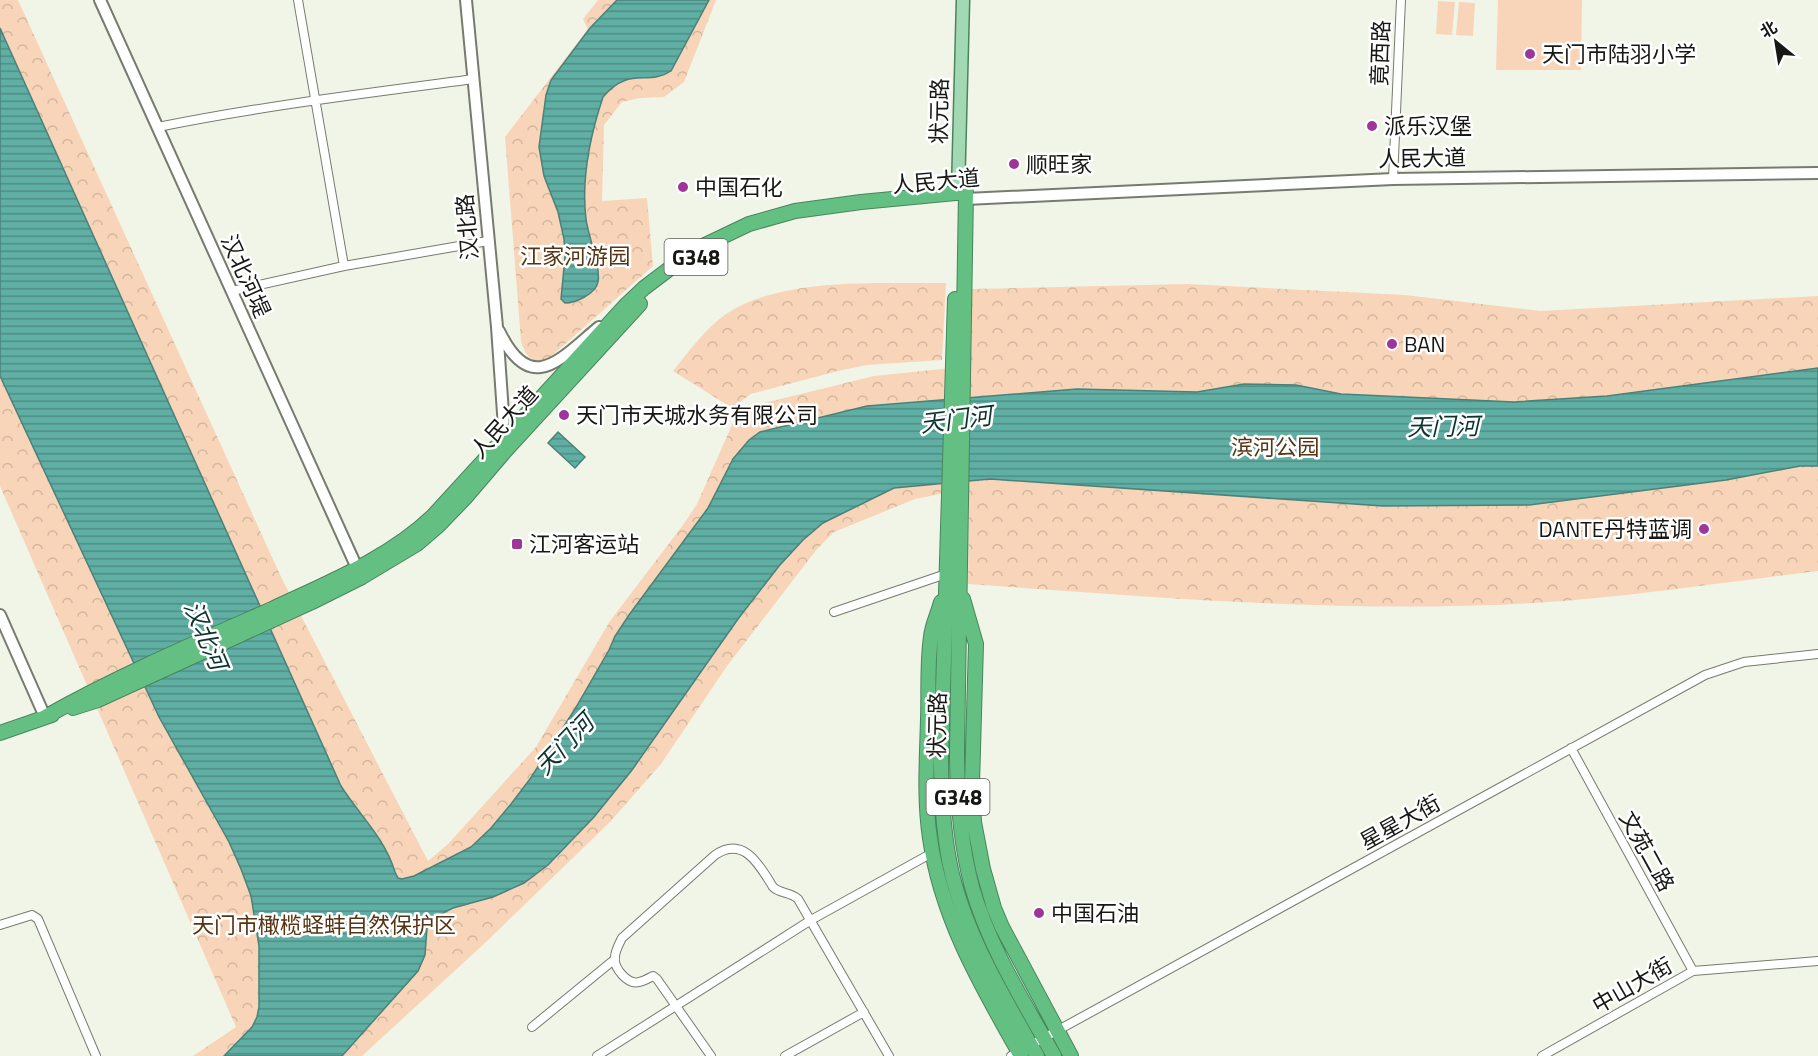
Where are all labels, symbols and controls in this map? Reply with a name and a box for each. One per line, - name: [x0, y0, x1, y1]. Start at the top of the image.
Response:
- north arrow: [1746, 12, 1806, 72]
- text: 北: [1756, 15, 1781, 43]
- street label: 竟西路: [1362, 19, 1398, 87]
- place label: 天门市陆羽小学: [1542, 37, 1696, 71]
- marker: 天门市陆羽小学: [1523, 47, 1537, 61]
- street label: 状元路: [921, 78, 957, 144]
- place label: 派乐汉堡: [1384, 109, 1472, 143]
- marker: 派乐汉堡: [1365, 119, 1379, 133]
- street label: 人民大道: [1378, 140, 1466, 176]
- place label: 顺旺家: [1026, 147, 1092, 181]
- marker: 顺旺家: [1007, 157, 1021, 171]
- street label: 人民大道: [891, 160, 981, 202]
- place label: 中国石化: [695, 170, 783, 204]
- marker: 中国石化: [676, 180, 690, 194]
- street label: 汉北路: [447, 193, 487, 261]
- street label: 汉北河堤: [213, 229, 279, 323]
- park label: 江家河游园: [520, 239, 630, 273]
- road number: G348: [664, 239, 728, 275]
- place label: BAN: [1404, 327, 1445, 361]
- marker: BAN: [1385, 337, 1399, 351]
- street label: 人民大道: [462, 378, 546, 466]
- water label: 天门河: [918, 396, 998, 441]
- place label: 天门市天城水务有限公司: [576, 398, 818, 432]
- water label: 天门河: [1407, 407, 1483, 445]
- marker: 天门市天城水务有限公司: [557, 408, 571, 422]
- park label: 滨河公园: [1231, 430, 1319, 464]
- place label: DANTE丹特蓝调: [1538, 512, 1692, 546]
- marker: DANTE丹特蓝调: [1697, 522, 1711, 536]
- place label: 江河客运站: [529, 527, 639, 561]
- marker: 江河客运站: [510, 537, 524, 551]
- water label: 汉北河: [175, 595, 238, 679]
- street label: 状元路: [919, 692, 955, 758]
- water label: 天门河: [526, 703, 605, 782]
- road number: G348: [926, 779, 990, 815]
- street label: 星星大街: [1353, 786, 1447, 858]
- street label: 文苑二路: [1611, 804, 1683, 898]
- place label: 中国石油: [1051, 896, 1139, 930]
- marker: 中国石油: [1032, 906, 1046, 920]
- park label: 天门市橄榄蛏蚌自然保护区: [192, 908, 456, 942]
- street label: 中山大街: [1585, 948, 1679, 1022]

